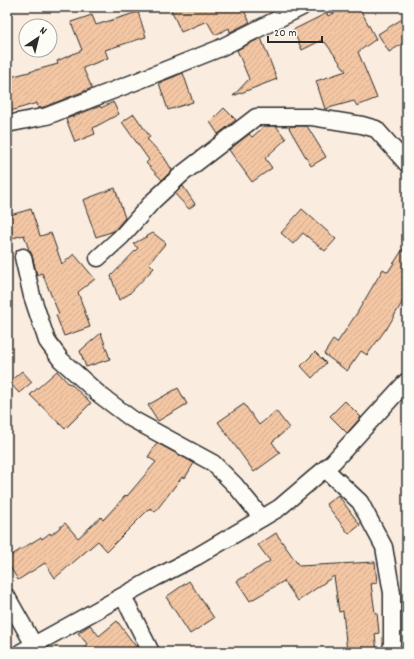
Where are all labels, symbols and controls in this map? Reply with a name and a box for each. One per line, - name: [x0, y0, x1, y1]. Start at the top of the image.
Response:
- north arrow: [18, 18, 58, 58]
- scale bar: [268, 18, 322, 44]
- text: N: [36, 23, 50, 40]
- text: 20 m: [274, 25, 297, 42]

